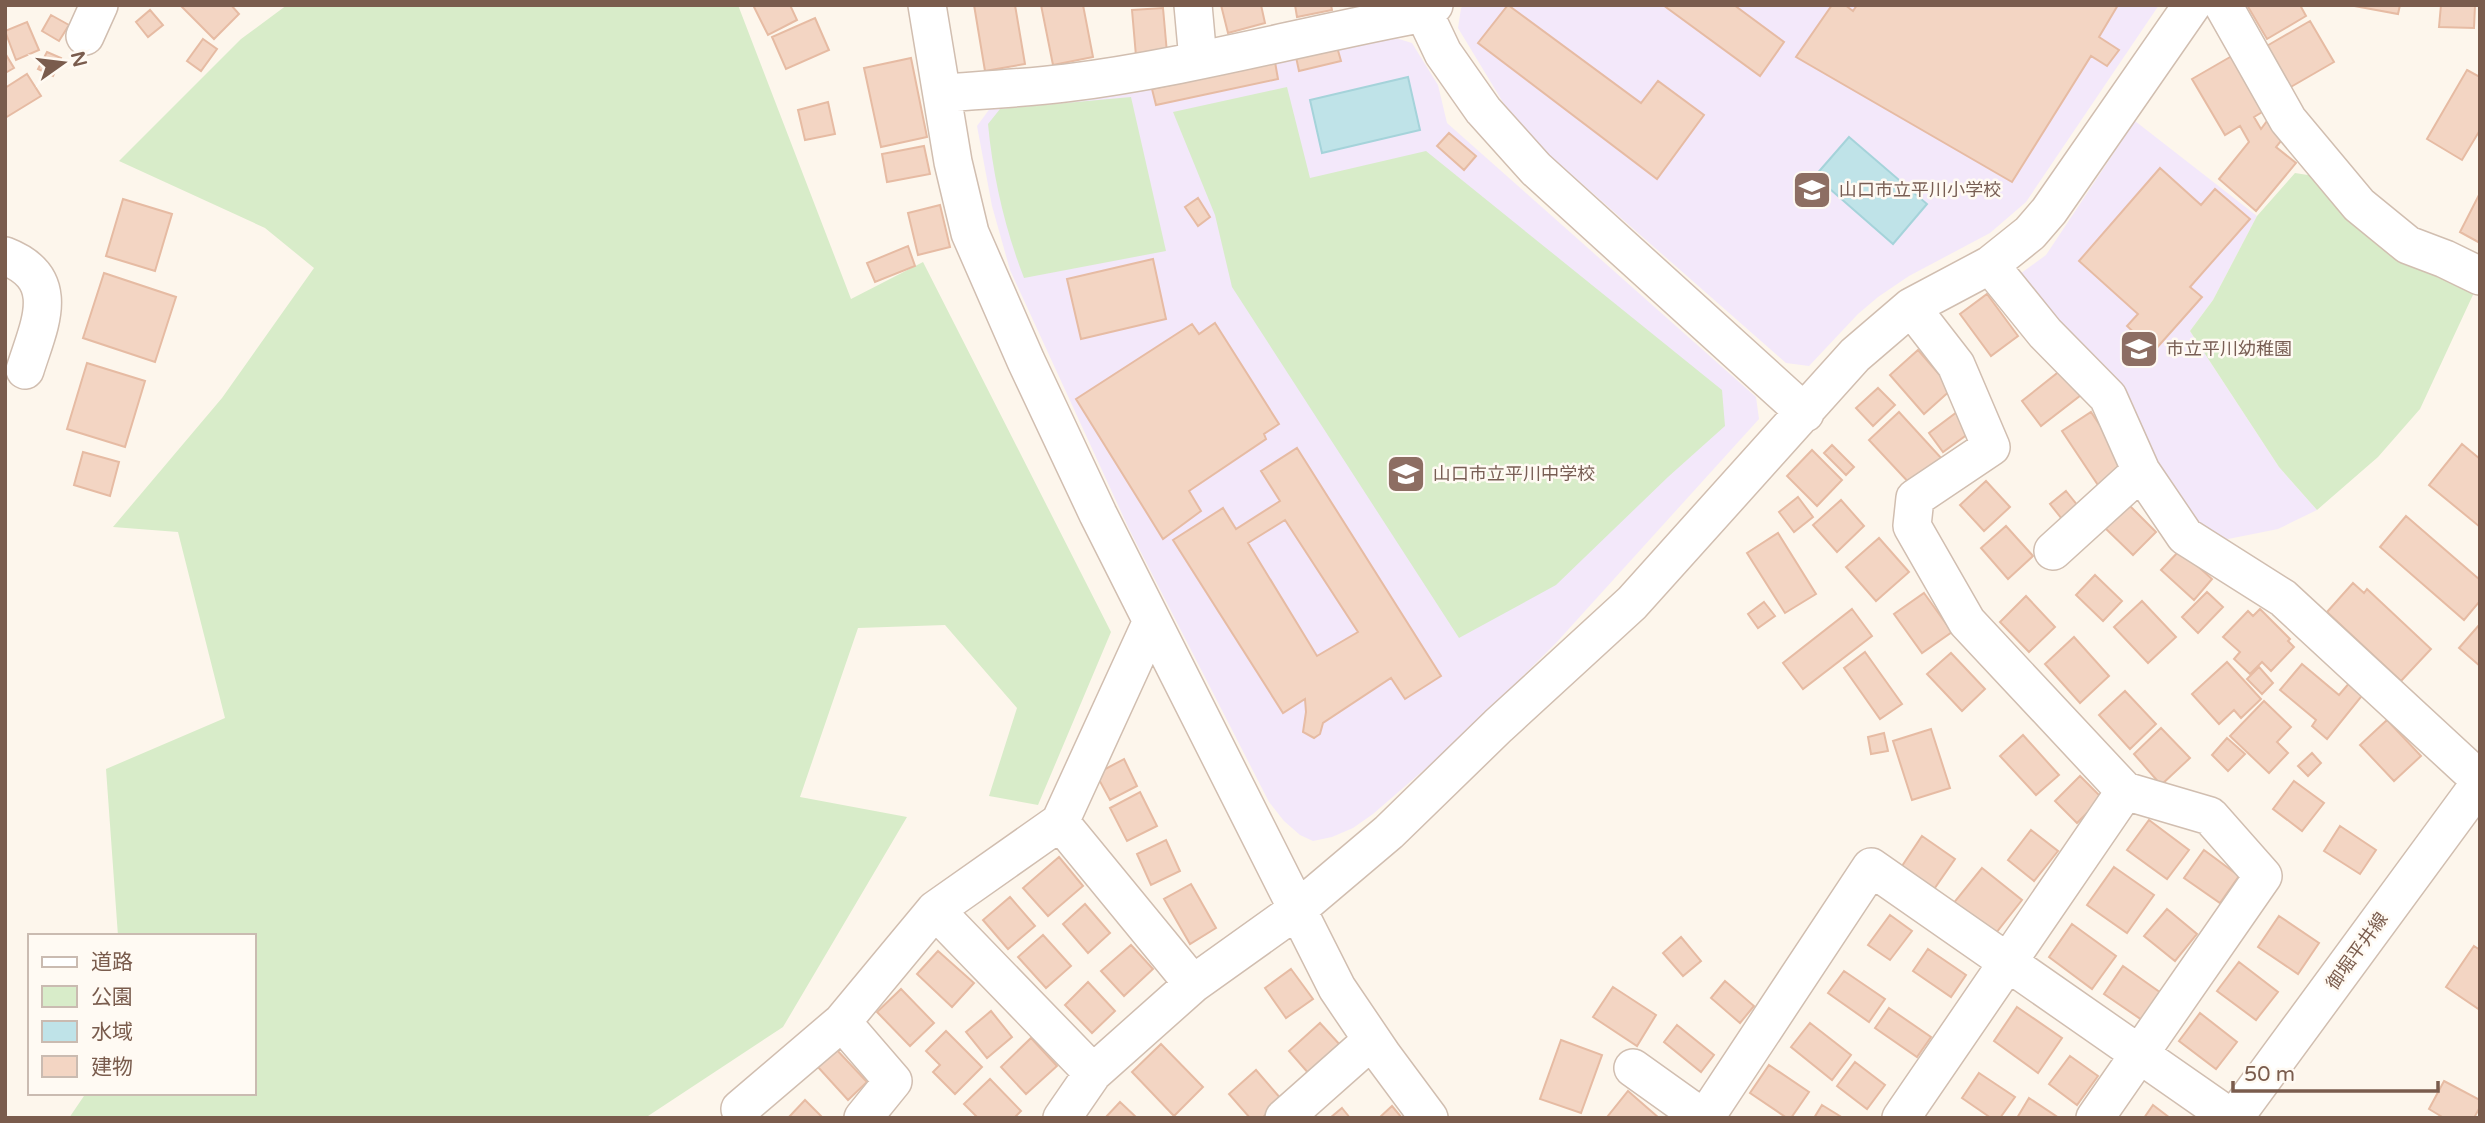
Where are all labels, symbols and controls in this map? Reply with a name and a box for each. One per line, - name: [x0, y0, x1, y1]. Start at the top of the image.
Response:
- north arrow: [28, 28, 98, 98]
- text: N: [66, 49, 91, 69]
- school or university icon: 山口市立平川小学校: [1791, 169, 1833, 211]
- place label: 山口市立平川小学校: [1839, 179, 2001, 201]
- school or university icon: 市立平川幼稚園: [2118, 328, 2160, 370]
- place label: 市立平川幼稚園: [2166, 338, 2292, 360]
- school or university icon: 山口市立平川中学校: [1385, 453, 1427, 495]
- place label: 山口市立平川中学校: [1433, 463, 1595, 485]
- street label: 御堀平井線: [2322, 908, 2392, 994]
- legend: [28, 934, 256, 1095]
- text: 道路: [91, 950, 133, 975]
- text: 公園: [91, 985, 133, 1010]
- text: 水域: [91, 1020, 133, 1045]
- scale bar: [2233, 1050, 2438, 1094]
- text: 建物: [91, 1055, 133, 1080]
- text: 50 m: [2244, 1062, 2295, 1087]

